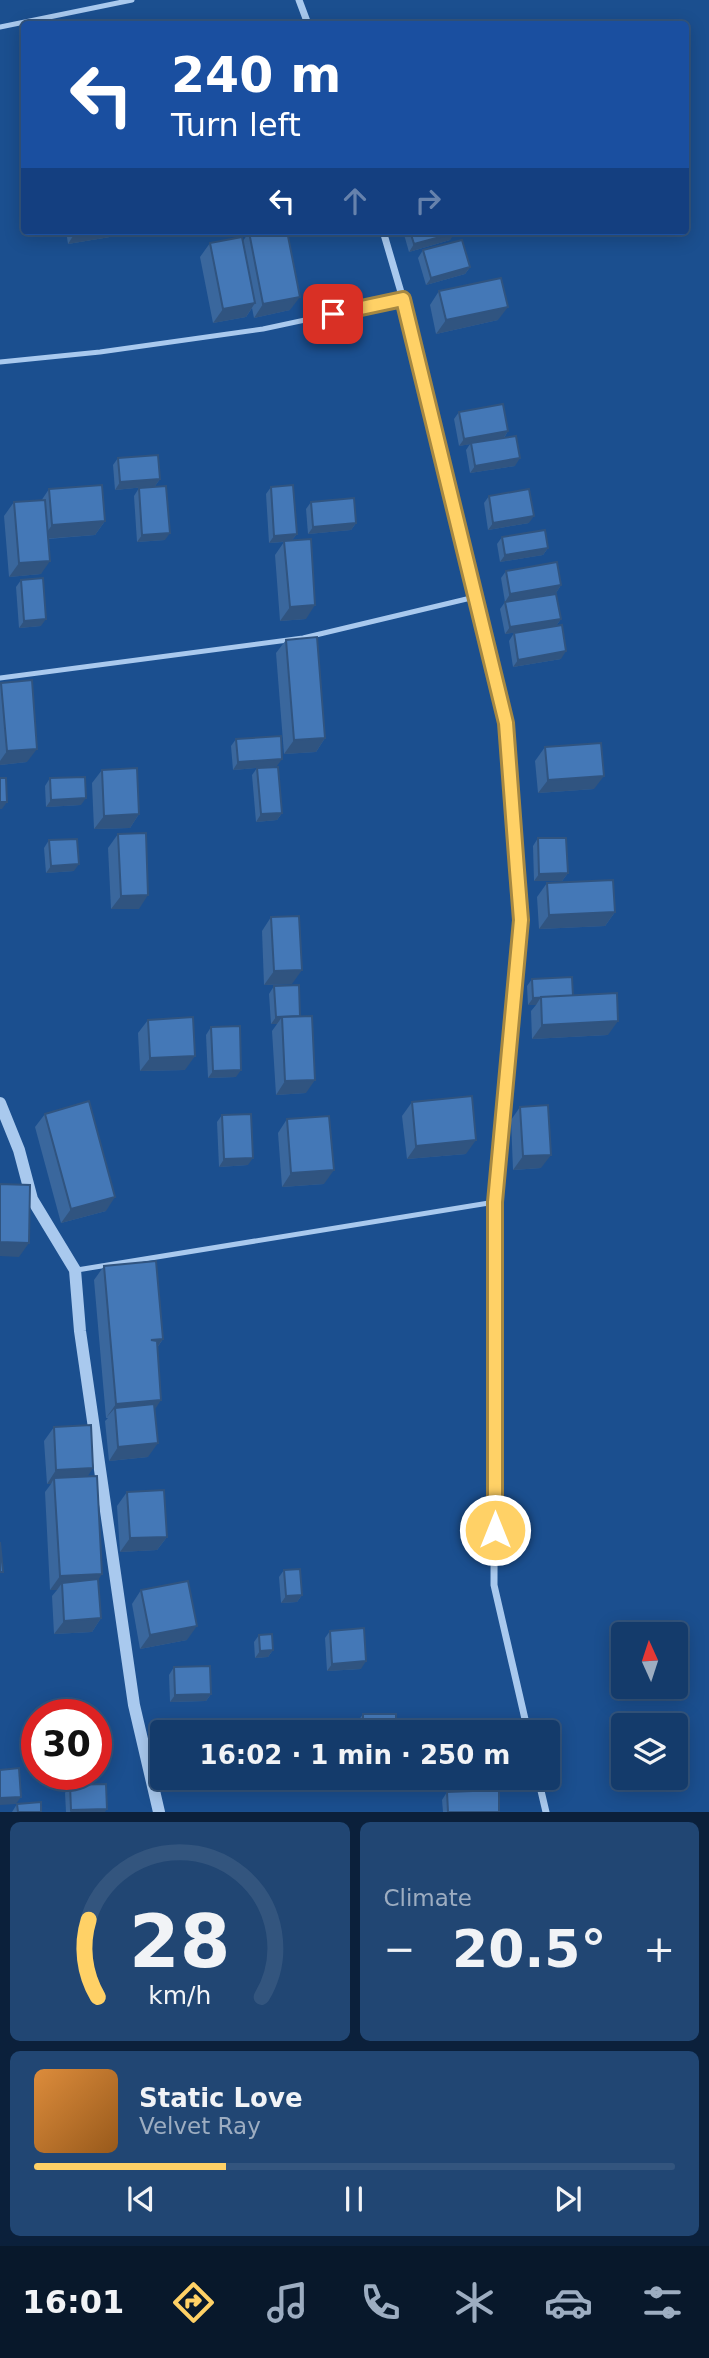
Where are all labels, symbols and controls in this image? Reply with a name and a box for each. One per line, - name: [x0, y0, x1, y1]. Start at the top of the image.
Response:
- text: 240 m: [171, 47, 341, 104]
- icon: left: [56, 49, 147, 140]
- text: Turn left: [171, 106, 301, 144]
- icon: left: [263, 182, 301, 220]
- icon: ahead: [336, 182, 374, 220]
- icon: right: [409, 182, 447, 220]
- pin: [303, 284, 363, 344]
- icon: arrive: [314, 295, 352, 333]
- position arrow: [458, 1493, 532, 1567]
- north arrow: [611, 1622, 688, 1699]
- map controls: [611, 1622, 688, 1790]
- speed limit sign: 30: [21, 1699, 112, 1790]
- button: layers: [611, 1713, 688, 1790]
- text: 16:02 · 1 min · 250 m: [200, 1740, 510, 1770]
- text: Climate: [384, 1885, 472, 1911]
- text: 28: [129, 1900, 230, 1985]
- text: 20.5°: [452, 1919, 606, 1979]
- text: −: [384, 1927, 415, 1971]
- text: +: [643, 1927, 675, 1971]
- text: km/h: [148, 1981, 211, 2010]
- text: Static Love: [139, 2083, 303, 2113]
- text: Velvet Ray: [139, 2113, 261, 2139]
- icon: previous: [122, 2180, 160, 2218]
- icon: pause: [335, 2180, 373, 2218]
- icon: next: [549, 2180, 587, 2218]
- icon: directions: [169, 2278, 218, 2327]
- icon: music: [263, 2278, 312, 2327]
- icon: phone: [356, 2278, 405, 2327]
- icon: climate: [450, 2278, 499, 2327]
- icon: car: [544, 2278, 593, 2327]
- icon: filters: [638, 2278, 687, 2327]
- text: 16:01: [22, 2283, 124, 2321]

